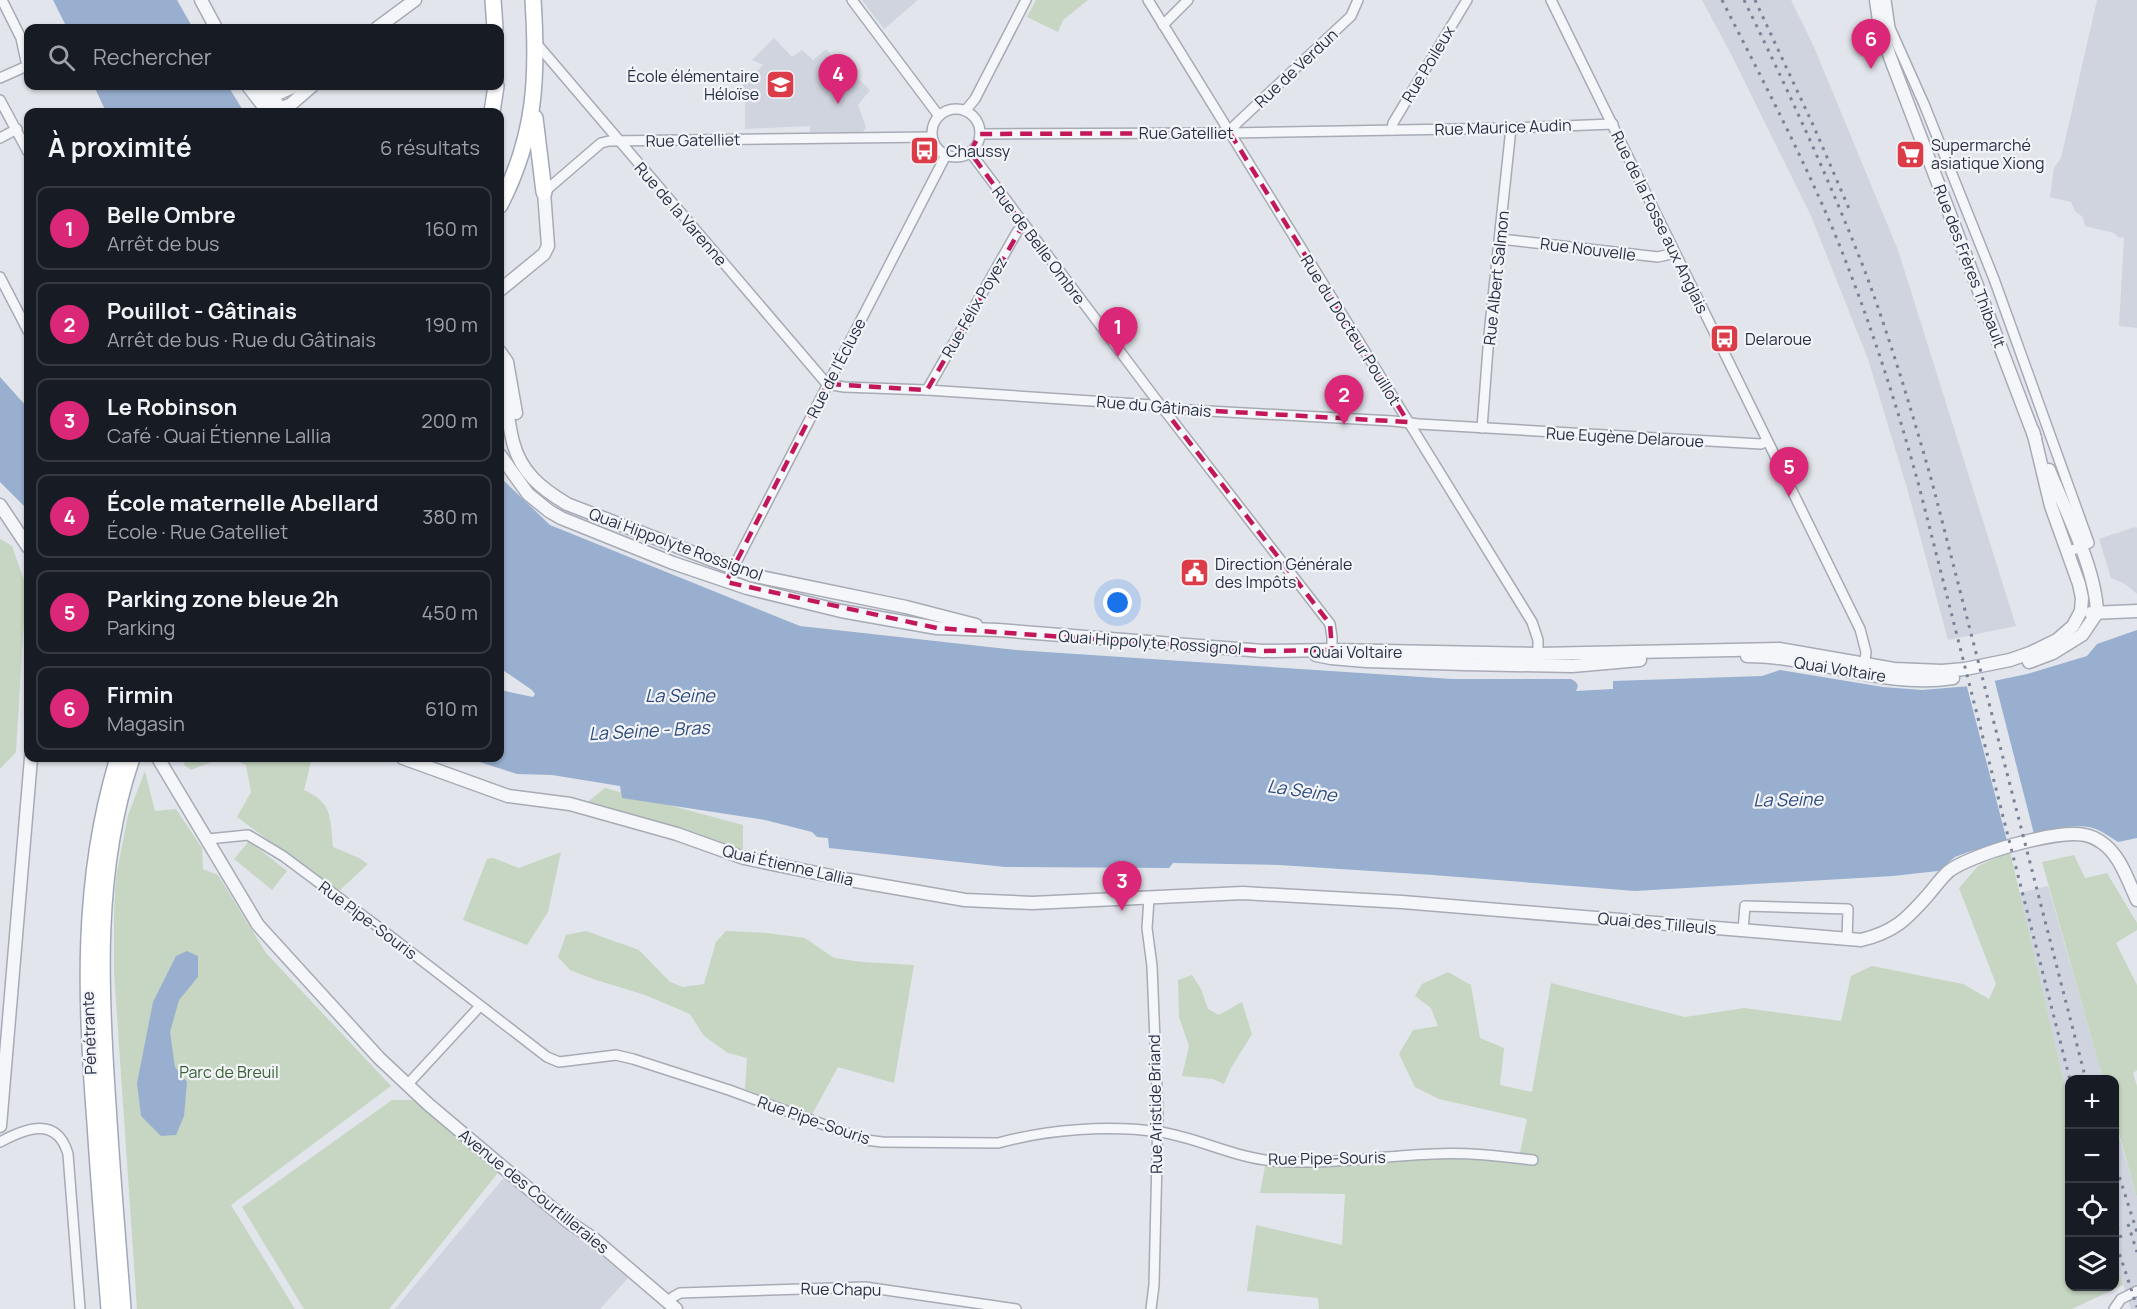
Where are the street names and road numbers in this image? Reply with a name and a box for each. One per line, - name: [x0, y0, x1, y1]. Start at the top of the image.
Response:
- street label: Rue Poileux: [1396, 21, 1460, 107]
- street label: Rue de Verdun: [1250, 24, 1342, 112]
- street label: Rue Maurice Audin: [1434, 114, 1572, 140]
- street label: Rue Gatelliet: [1139, 122, 1233, 144]
- street label: Rue de la Fosse aux Anglais: [1606, 127, 1714, 317]
- street label: Rue Gatelliet: [645, 128, 741, 152]
- street label: Rue de la Varenne: [630, 157, 732, 271]
- street label: Rue de Belle Ombre: [987, 181, 1091, 309]
- street label: Rue des Frères Thibault: [1929, 181, 2011, 351]
- street label: Rue Albert Salmon: [1478, 210, 1514, 346]
- street label: Rue Nouvelle: [1539, 232, 1637, 266]
- street label: Rue du Docteur Pouillot: [1296, 251, 1406, 409]
- street label: Rue Félix Poyez: [936, 253, 1012, 361]
- street label: Rue de l'Écluse: [801, 314, 871, 422]
- street label: Rue du Gâtinais: [1096, 390, 1212, 422]
- street label: Rue Eugène Delaroue: [1546, 422, 1704, 452]
- street label: Quai Hippolyte Rossignol: [586, 502, 766, 586]
- street label: Quai Hippolyte Rossignol: [1058, 625, 1242, 659]
- street label: Quai Voltaire: [1310, 641, 1402, 663]
- street label: Quai Voltaire: [1792, 651, 1888, 687]
- street label: Quai Étienne Lallia: [720, 839, 856, 891]
- street label: Rue Pipe-Souris: [314, 876, 422, 964]
- street label: Quai des Tilleuls: [1597, 907, 1717, 939]
- street label: Pénétrante: [77, 991, 101, 1075]
- street label: Rue Aristide Briand: [1143, 1034, 1167, 1174]
- street label: Rue Pipe-Souris: [755, 1090, 873, 1150]
- street label: Avenue des Courtilleraies: [454, 1123, 614, 1259]
- street label: Rue Pipe-Souris: [1268, 1146, 1386, 1170]
- street label: Rue Chapu: [800, 1277, 882, 1301]

